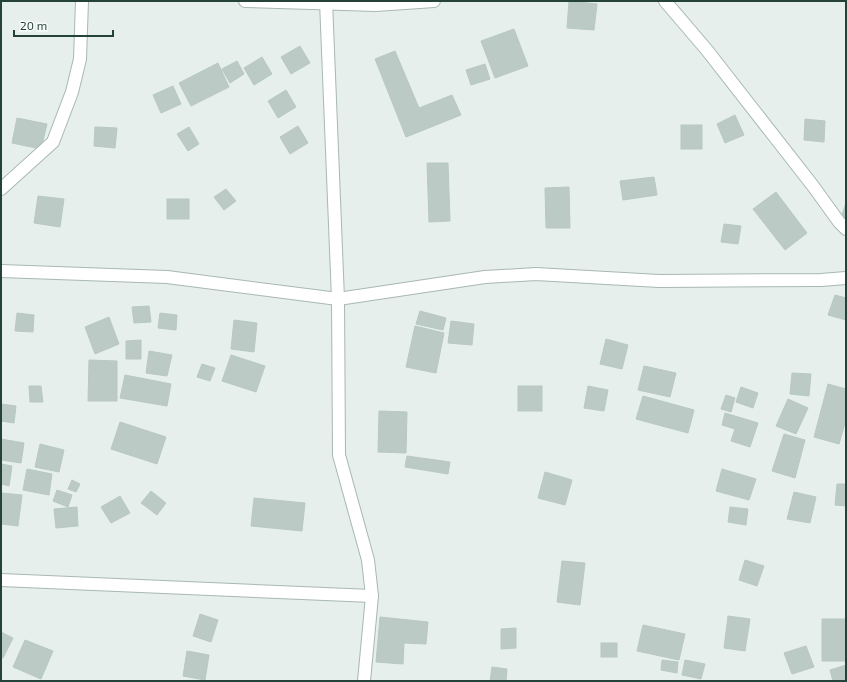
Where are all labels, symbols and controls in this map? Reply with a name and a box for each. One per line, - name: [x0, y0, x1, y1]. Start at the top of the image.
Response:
- scale bar: [14, 12, 113, 38]
- text: 20 m: [20, 18, 47, 32]

